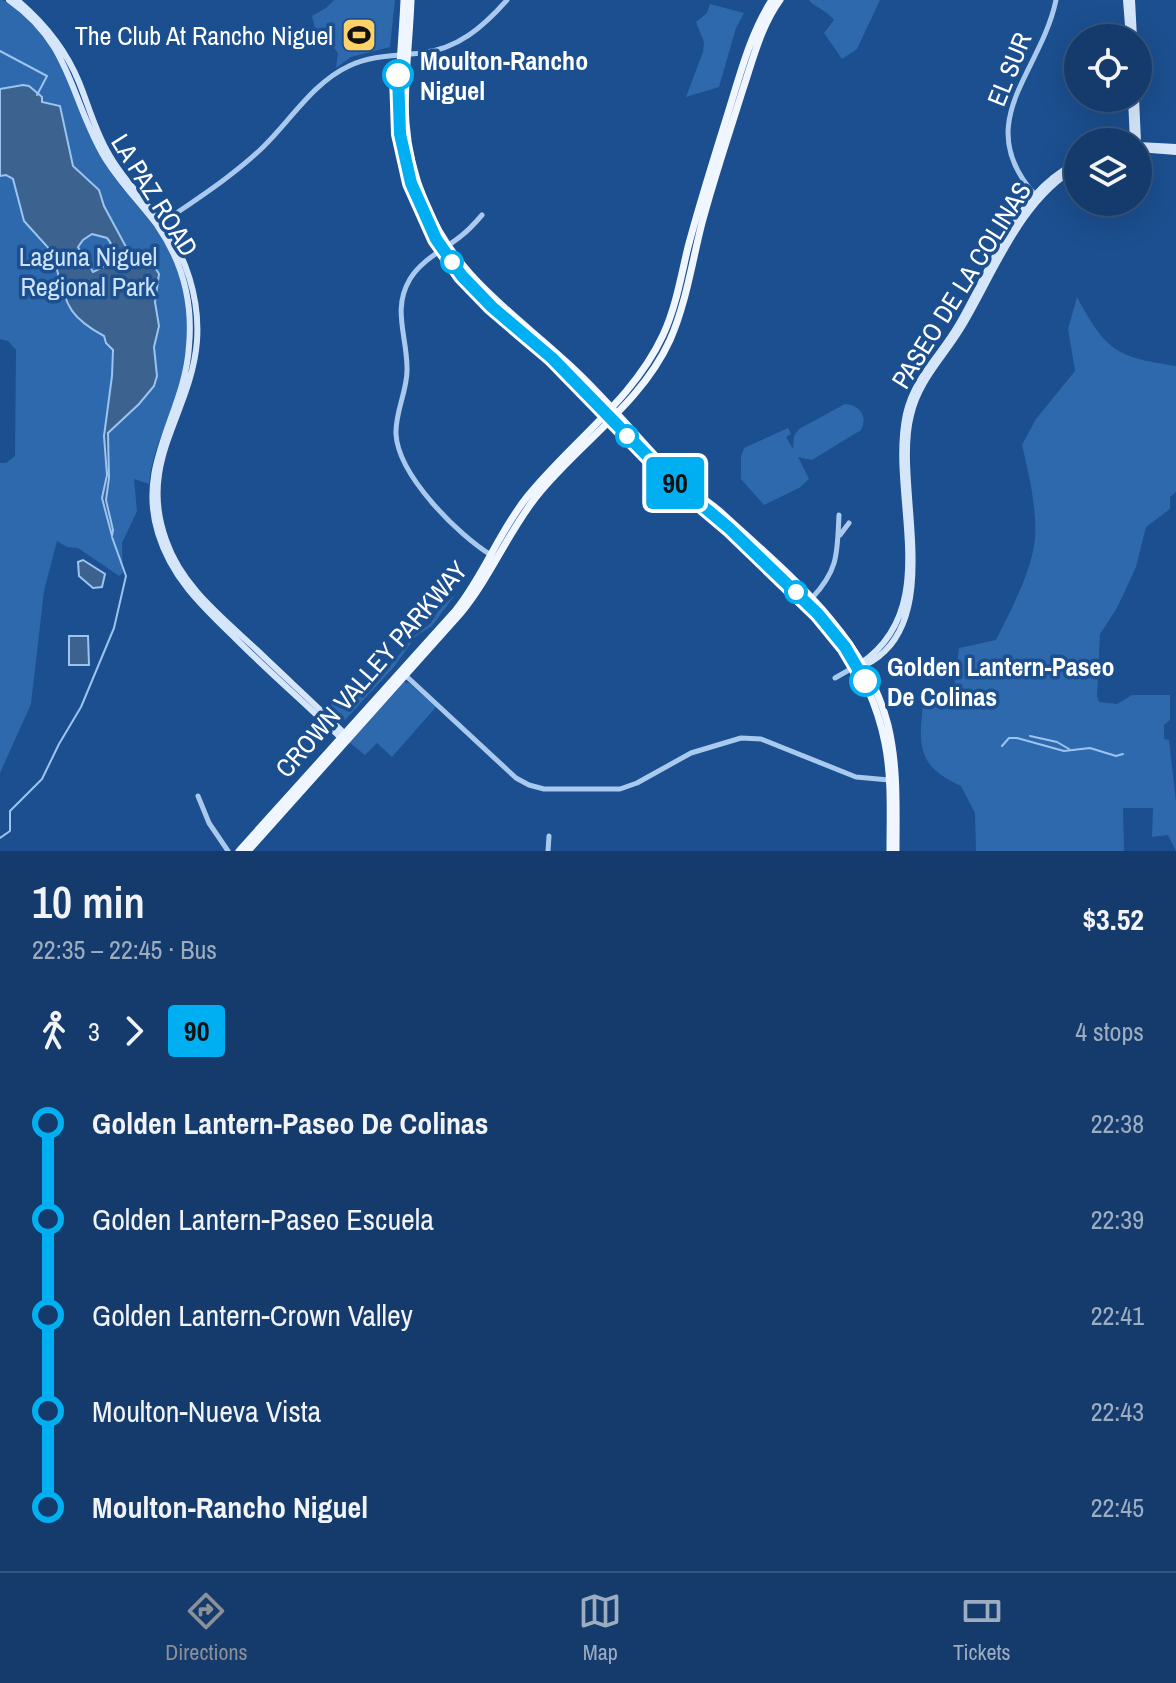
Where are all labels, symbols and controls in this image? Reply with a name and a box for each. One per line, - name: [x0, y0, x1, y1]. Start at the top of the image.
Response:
- sports icon: The Club At Rancho Niguel: [340, 16, 378, 54]
- place label: The Club At Rancho Niguel: [75, 18, 333, 53]
- map controls: [1064, 24, 1152, 216]
- button: locate: [1064, 24, 1152, 112]
- street label: EL SUR: [978, 27, 1040, 111]
- place label: Moulton-Rancho Niguel: [420, 43, 588, 108]
- marker: Moulton-Rancho Niguel: [383, 60, 413, 90]
- street label: LA PAZ ROAD: [104, 127, 206, 263]
- button: layers: [1064, 128, 1152, 216]
- street label: PASEO DE LA COLINAS: [883, 175, 1039, 395]
- park label: Laguna Niguel Regional Park: [19, 239, 157, 304]
- unlabelled marker: [441, 251, 463, 273]
- unlabelled marker: [616, 425, 638, 447]
- line badge: 90: [639, 457, 711, 509]
- text: 90: [662, 464, 688, 502]
- street label: CROWN VALLEY PARKWAY: [267, 553, 475, 785]
- unlabelled marker: [785, 581, 807, 603]
- place label: Golden Lantern-Paseo De Colinas: [887, 649, 1114, 714]
- marker: Golden Lantern-Paseo De Colinas: [850, 666, 880, 696]
- text: 10 min: [32, 872, 145, 932]
- text: $3.52: [1082, 899, 1144, 939]
- text: 22:35 – 22:45 · Bus: [32, 932, 217, 967]
- icon: walk: [32, 1009, 76, 1053]
- icon: forward: [112, 1009, 156, 1053]
- text: 90: [184, 1012, 209, 1050]
- text: 3: [88, 1014, 100, 1049]
- text: 4 stops: [1075, 1014, 1144, 1049]
- text: Golden Lantern-Paseo De Colinas: [92, 1103, 488, 1143]
- text: 22:38: [1091, 1106, 1144, 1141]
- text: Golden Lantern-Paseo Escuela: [92, 1199, 434, 1239]
- text: 22:39: [1091, 1202, 1144, 1237]
- text: Golden Lantern-Crown Valley: [92, 1295, 413, 1335]
- text: 22:41: [1091, 1298, 1144, 1333]
- text: Moulton-Nueva Vista: [92, 1391, 321, 1431]
- text: 22:43: [1091, 1394, 1144, 1429]
- text: Moulton-Rancho Niguel: [92, 1487, 368, 1527]
- text: 22:45: [1091, 1490, 1144, 1525]
- tab: Directions: [165, 1589, 248, 1667]
- tab: Map: [578, 1589, 622, 1667]
- tab: Tickets: [953, 1589, 1011, 1667]

